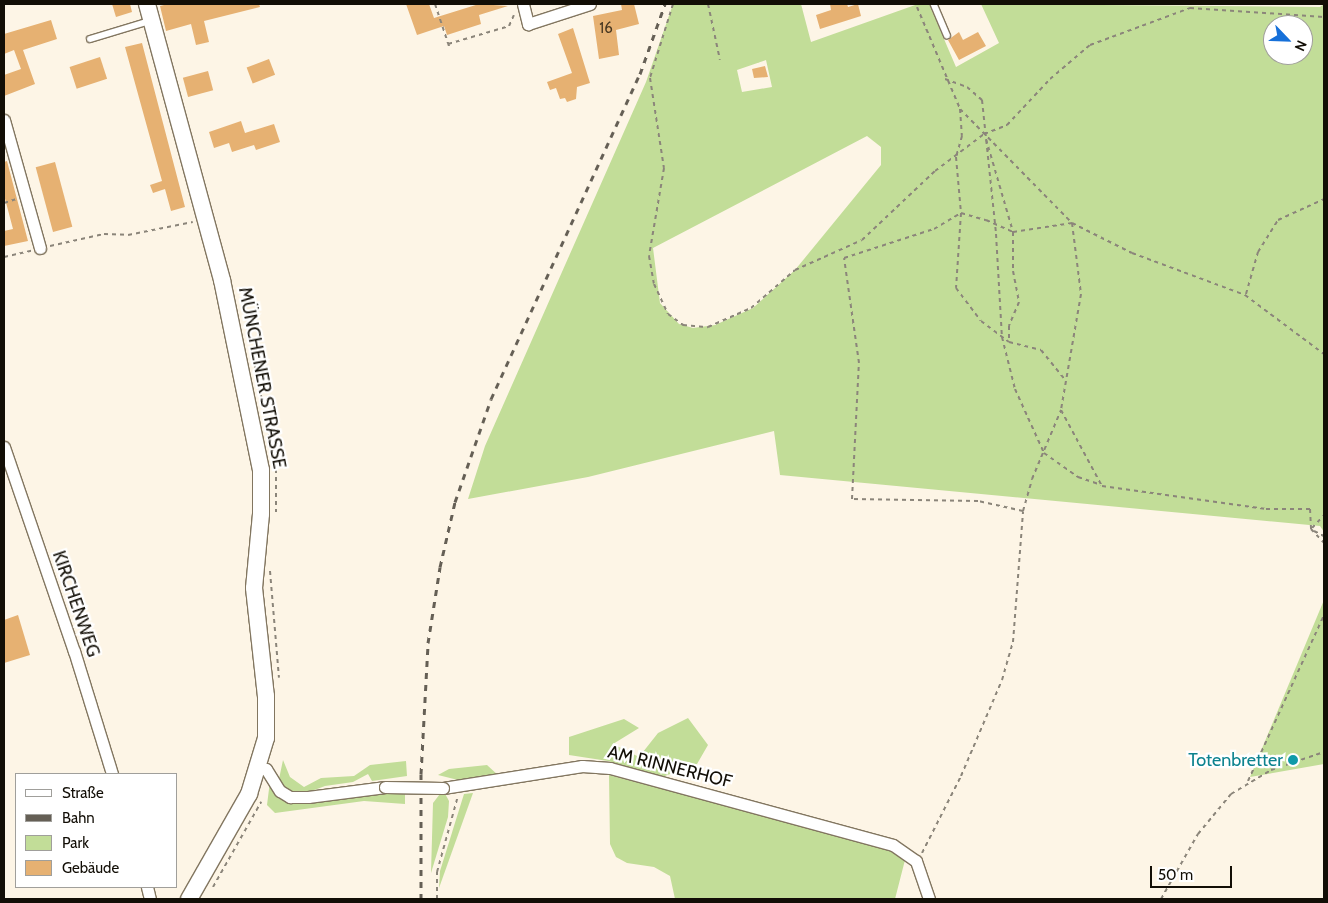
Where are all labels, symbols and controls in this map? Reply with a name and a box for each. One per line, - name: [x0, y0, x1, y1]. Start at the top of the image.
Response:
- north arrow: [1263, 15, 1313, 65]
- house number: 16: [599, 20, 613, 38]
- text: N: [1291, 38, 1311, 54]
- street label: MÜNCHENER STRASSE: [234, 285, 290, 471]
- street label: KIRCHENWEG: [48, 548, 104, 660]
- street label: AM RINNERHOF: [606, 741, 734, 793]
- place label: Totenbretter: [1188, 749, 1283, 771]
- marker: Totenbretter: [1287, 754, 1299, 766]
- legend: [15, 773, 178, 888]
- text: Straße: [62, 784, 104, 802]
- text: Bahn: [62, 809, 95, 827]
- text: Park: [62, 834, 89, 852]
- scale bar: [1153, 856, 1236, 888]
- text: Gebäude: [62, 859, 119, 877]
- text: 50 m: [1158, 866, 1193, 884]

